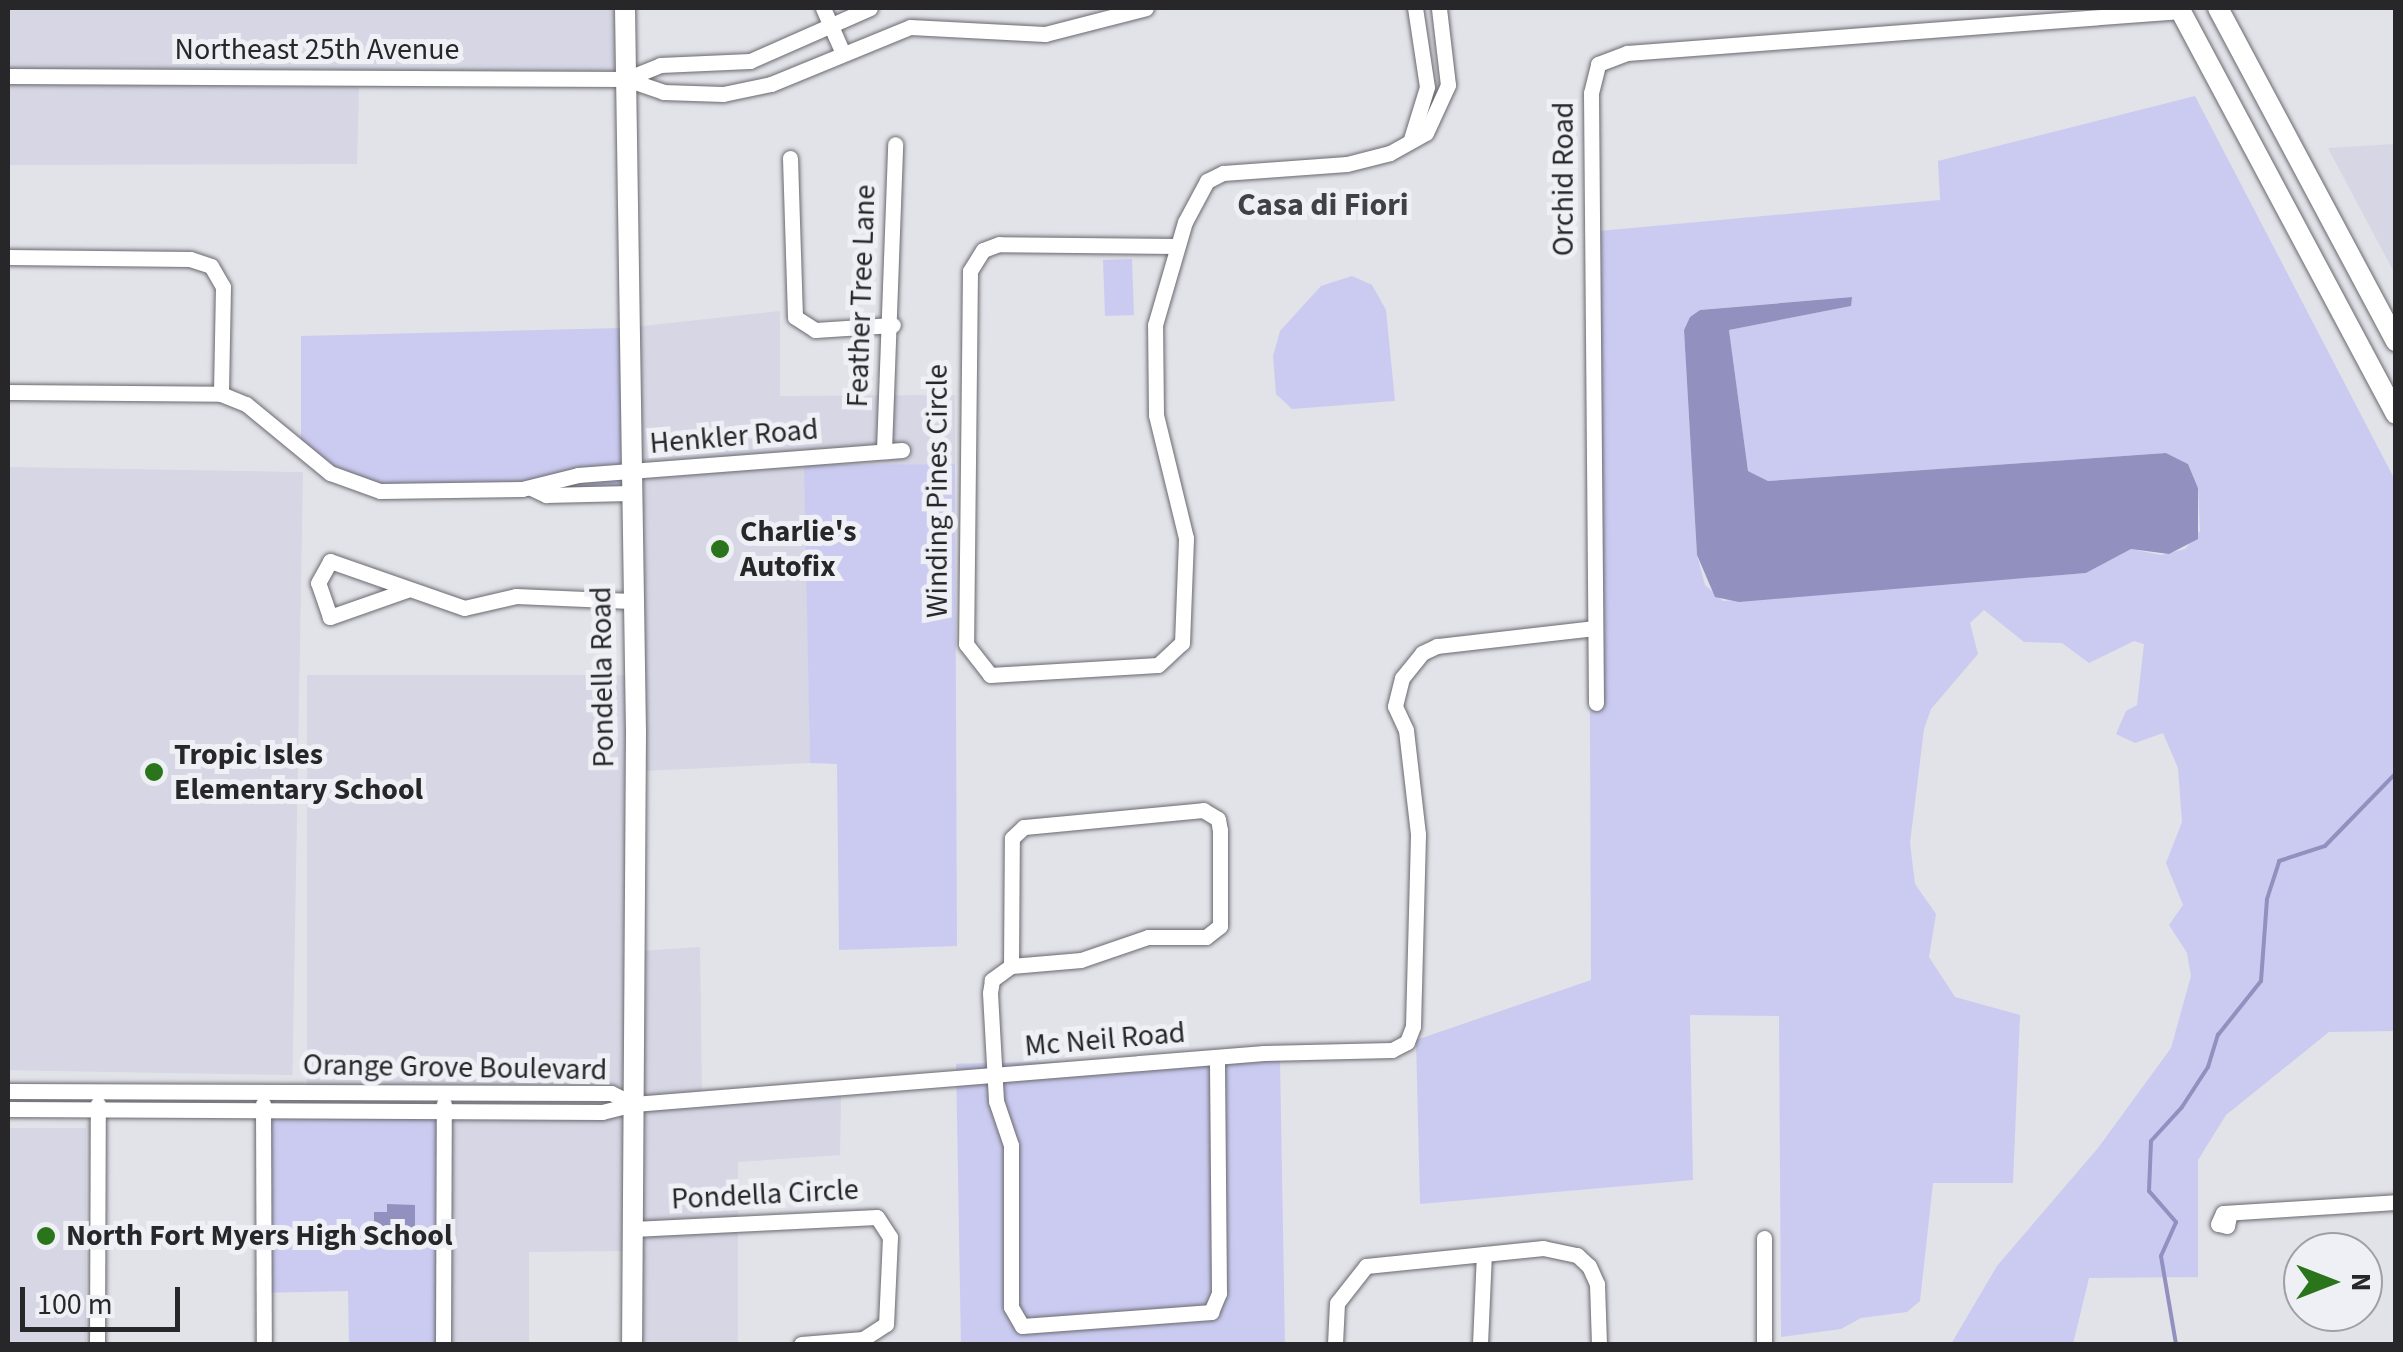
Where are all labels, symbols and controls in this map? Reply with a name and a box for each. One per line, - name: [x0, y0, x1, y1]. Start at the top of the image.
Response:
- street label: Northeast 25th Avenue: [175, 32, 459, 68]
- street label: Orchid Road: [1546, 102, 1582, 256]
- street label: Feather Tree Lane: [840, 184, 884, 408]
- district label: Casa di Fiori: [1237, 186, 1409, 224]
- street label: Winding Pines Circle: [920, 364, 956, 618]
- street label: Henkler Road: [648, 412, 820, 462]
- place label: Charlie's Autofix: [740, 514, 856, 584]
- marker: Charlie's Autofix: [709, 538, 731, 560]
- street label: Pondella Road: [583, 586, 623, 768]
- place label: Tropic Isles Elementary School: [174, 737, 423, 808]
- marker: Tropic Isles Elementary School: [143, 761, 165, 783]
- street label: Mc Neil Road: [1023, 1015, 1187, 1065]
- street label: Orange Grove Boulevard: [302, 1047, 608, 1089]
- street label: Pondella Circle: [670, 1172, 860, 1218]
- place label: North Fort Myers High School: [66, 1218, 453, 1254]
- marker: North Fort Myers High School: [35, 1225, 57, 1247]
- north arrow: [2283, 1232, 2383, 1332]
- scale bar: [25, 1267, 185, 1329]
- text: N: [2341, 1273, 2381, 1291]
- text: 100 m: [37, 1283, 113, 1326]

